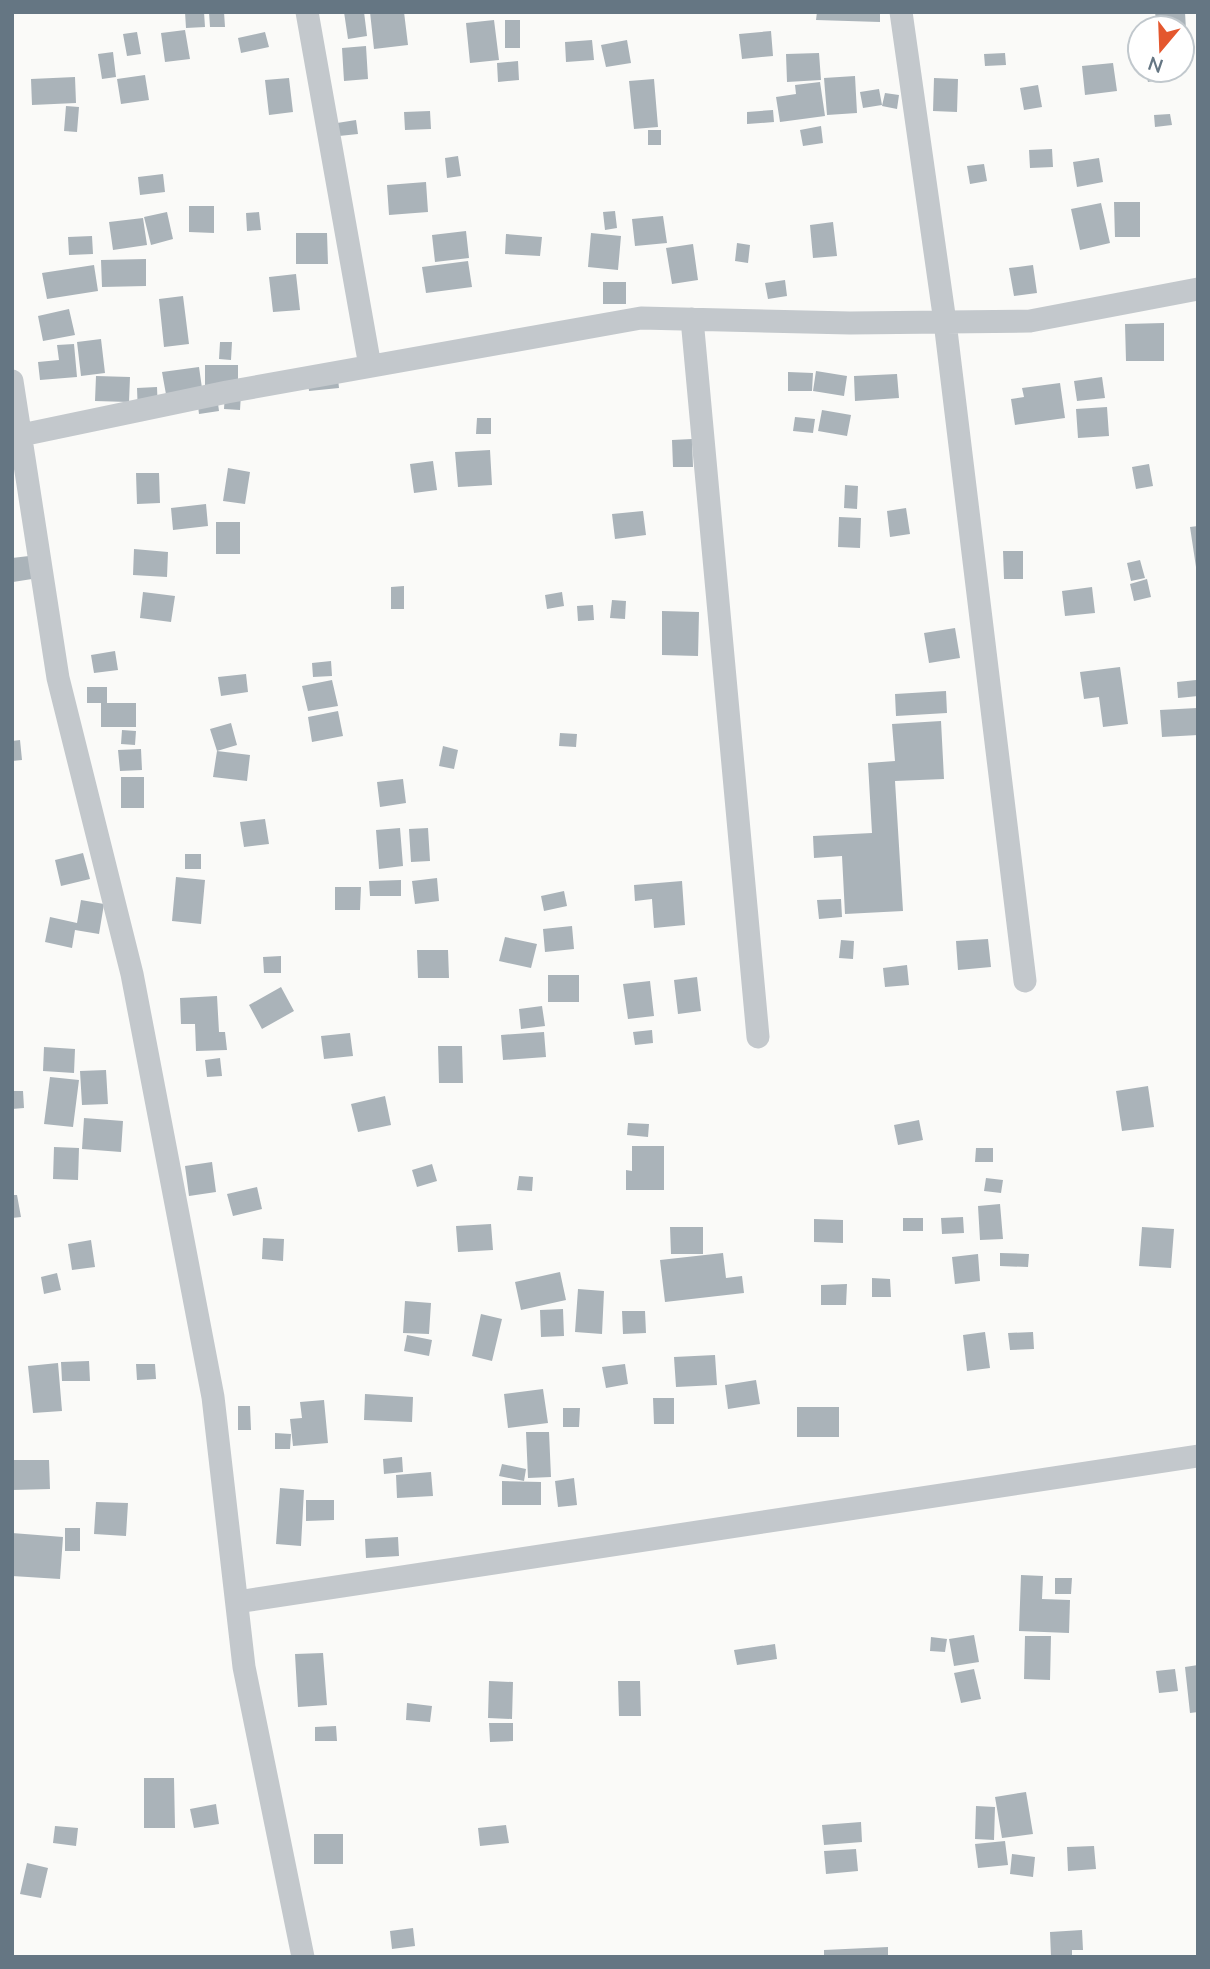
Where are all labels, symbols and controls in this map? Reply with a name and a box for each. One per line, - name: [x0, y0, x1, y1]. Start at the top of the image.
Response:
- north arrow: [1126, 14, 1196, 84]
- text: N: [1145, 51, 1166, 79]

